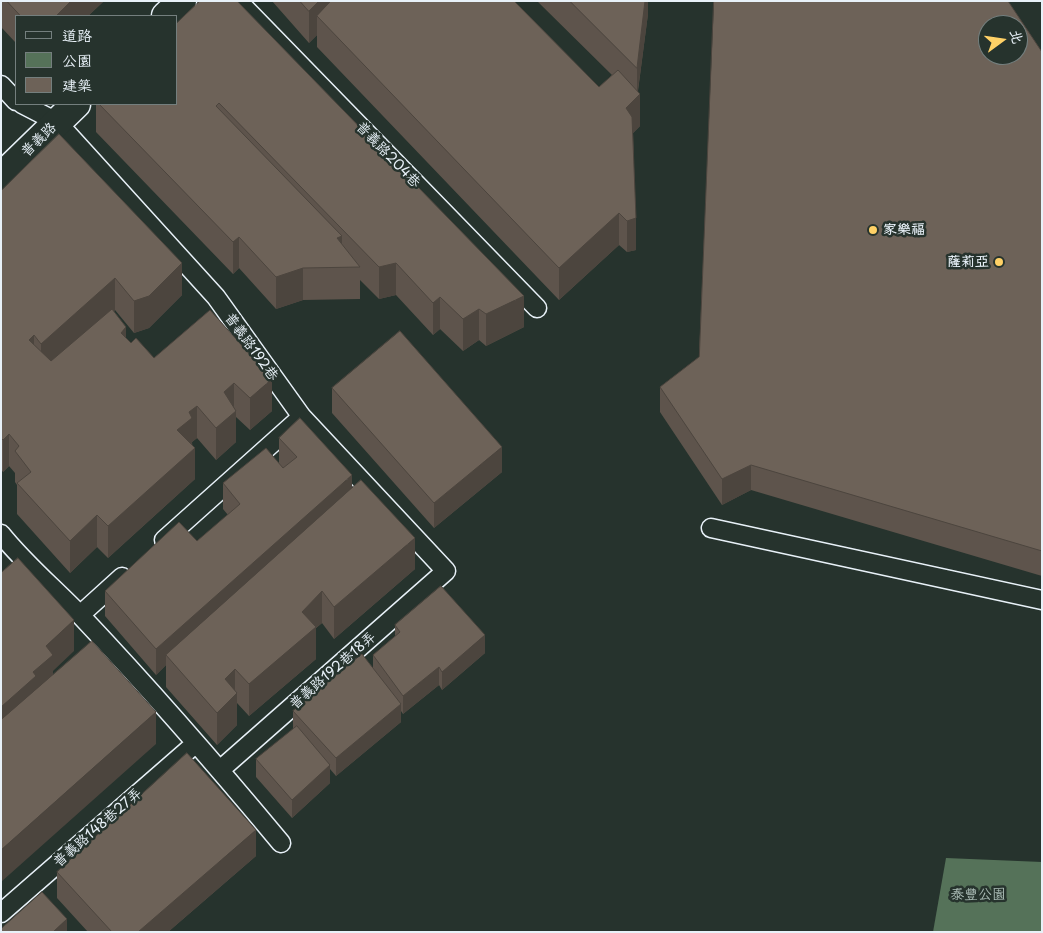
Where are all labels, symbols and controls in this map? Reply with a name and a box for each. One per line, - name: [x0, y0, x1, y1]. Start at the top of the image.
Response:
- legend: [15, 15, 178, 105]
- north arrow: [978, 15, 1028, 65]
- text: 道路: [62, 23, 92, 46]
- text: 北: [1005, 27, 1029, 46]
- text: 公園: [62, 48, 92, 71]
- text: 建築: [62, 73, 92, 96]
- street label: 普義路204巷: [352, 118, 424, 192]
- street label: 普義路: [18, 119, 60, 161]
- place label: 家樂福: [883, 222, 925, 238]
- marker: 家樂福: [867, 224, 879, 236]
- place label: 薩莉亞: [947, 254, 989, 270]
- marker: 薩莉亞: [993, 256, 1005, 268]
- street label: 普義路192巷: [221, 310, 281, 384]
- street label: 普義路192巷18弄: [286, 629, 380, 713]
- street label: 普義路148巷27弄: [50, 785, 146, 871]
- park label: 泰豐公園: [950, 887, 1006, 903]

